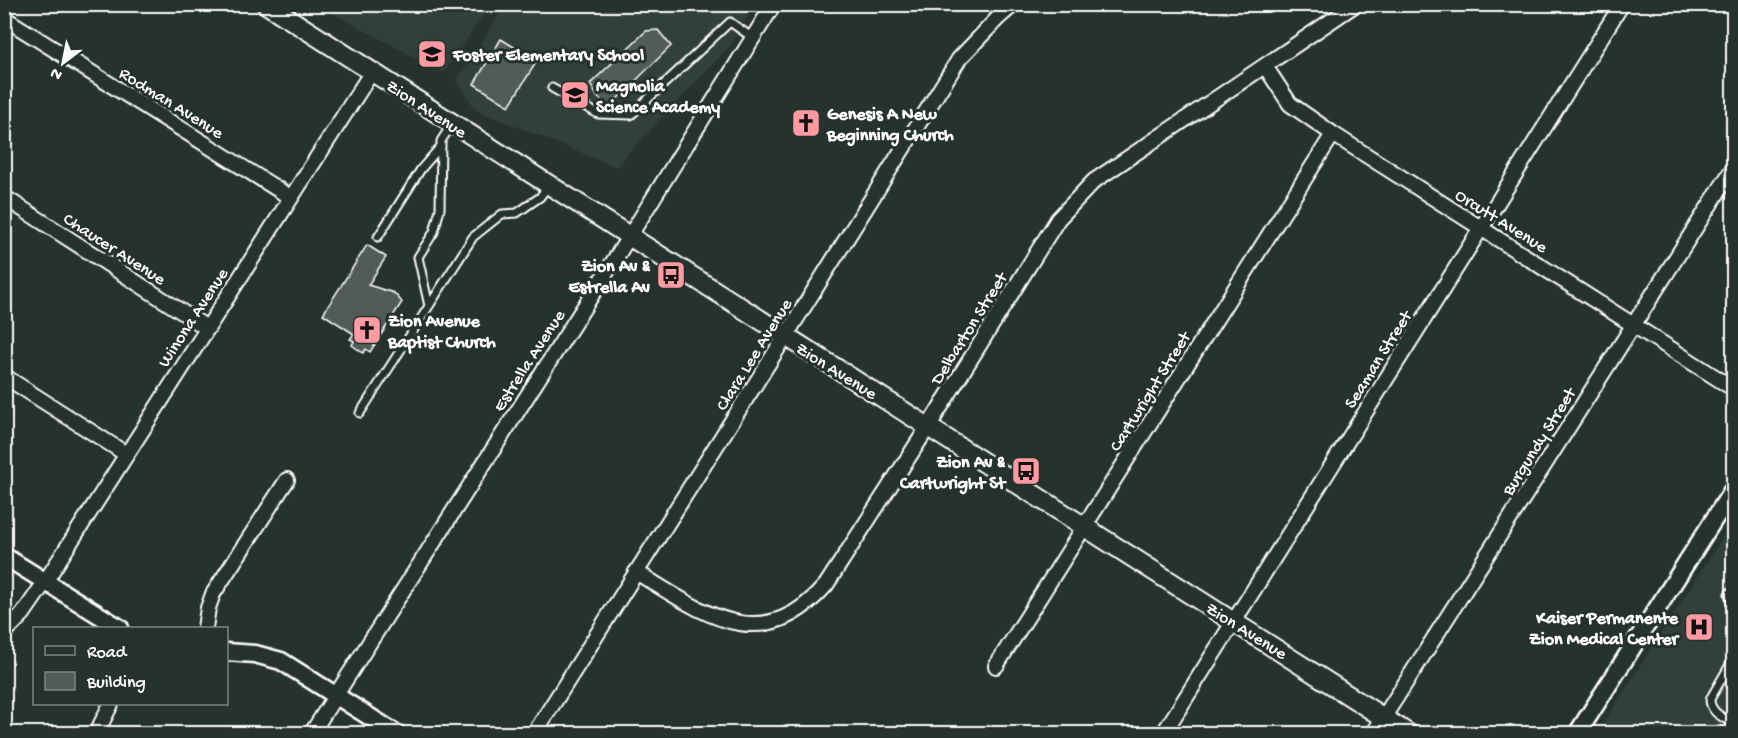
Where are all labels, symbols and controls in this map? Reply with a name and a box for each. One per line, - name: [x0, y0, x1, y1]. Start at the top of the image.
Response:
- north arrow: [33, 33, 93, 93]
- school or university icon: Foster Elementary School: [416, 38, 448, 70]
- place label: Foster Elementary School: [452, 46, 644, 67]
- text: N: [47, 62, 66, 84]
- street label: Rodman Avenue: [115, 64, 227, 145]
- street label: Zion Avenue: [381, 76, 470, 144]
- place label: Magnolia Science Academy: [596, 77, 720, 119]
- school or university icon: Magnolia Science Academy: [559, 79, 591, 111]
- place label: Genesis A New Beginning Church: [826, 105, 954, 147]
- church icon: Genesis A New Beginning Church: [790, 107, 822, 139]
- street label: Orcutt Avenue: [1451, 185, 1551, 259]
- street label: Chaucer Avenue: [58, 209, 169, 291]
- place label: Zion Av & Estrella Av: [568, 257, 651, 299]
- bus stop icon: Zion Av & Estrella Av: [655, 259, 687, 291]
- street label: Winona Avenue: [154, 264, 234, 372]
- street label: Delbarton Street: [927, 268, 1014, 390]
- street label: Clara Lee Avenue: [712, 295, 798, 415]
- street label: Estrella Avenue: [489, 306, 571, 416]
- street label: Seaman Street: [1341, 306, 1418, 413]
- place label: Zion Avenue Baptist Church: [387, 312, 496, 354]
- church icon: Zion Avenue Baptist Church: [351, 314, 383, 346]
- street label: Cartwright Street: [1106, 327, 1197, 456]
- street label: Zion Avenue: [791, 339, 881, 406]
- street label: Burgundy Street: [1498, 383, 1582, 501]
- place label: Zion Av & Cartwright St: [899, 453, 1007, 495]
- bus stop icon: Zion Av & Cartwright St: [1010, 455, 1042, 487]
- street label: Zion Avenue: [1201, 599, 1291, 666]
- place label: Kaiser Permanente Zion Medical Center: [1529, 609, 1681, 651]
- hospital icon: Kaiser Permanente Zion Medical Center: [1683, 611, 1715, 643]
- legend: [33, 627, 228, 705]
- text: Road: [87, 643, 128, 664]
- text: Building: [86, 673, 146, 694]

